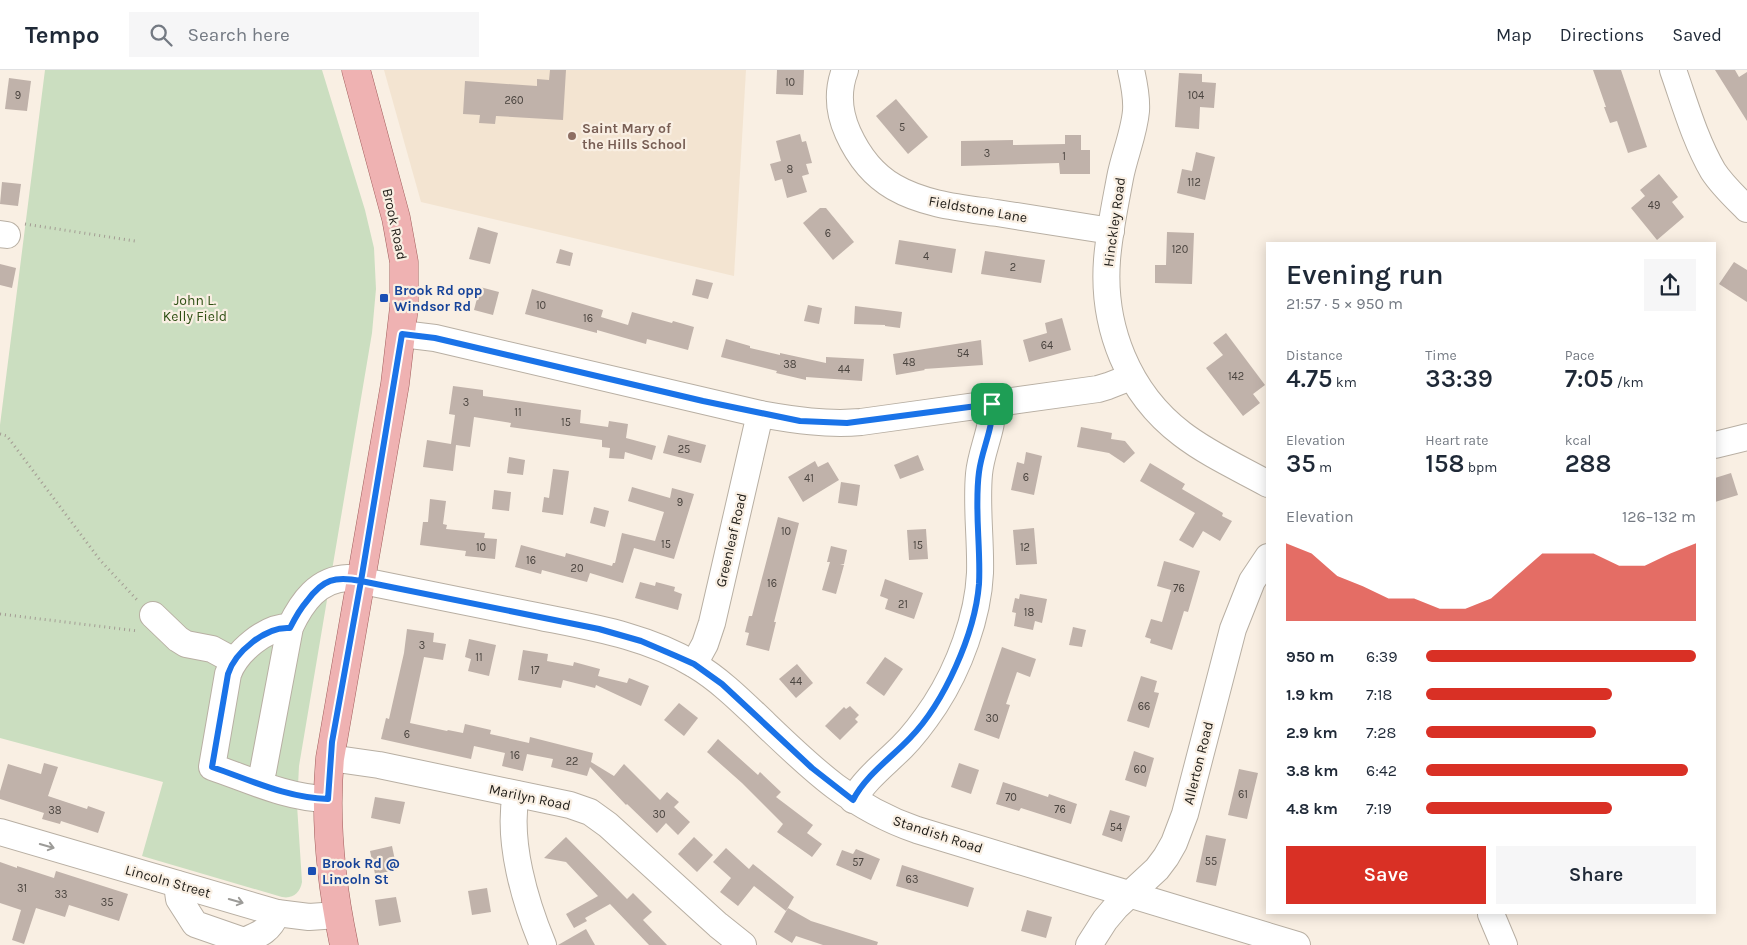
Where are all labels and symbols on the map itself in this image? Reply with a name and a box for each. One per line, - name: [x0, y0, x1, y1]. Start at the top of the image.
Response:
- house number: 10: [785, 76, 795, 89]
- house number: 9: [15, 89, 21, 102]
- house number: 104: [1188, 89, 1204, 102]
- house number: 260: [504, 94, 524, 107]
- place label: Saint Mary of the Hills School: [582, 120, 686, 153]
- house number: 5: [899, 121, 905, 134]
- marker: Saint Mary of the Hills School: [566, 130, 578, 142]
- house number: 3: [984, 147, 990, 160]
- house number: 1: [1062, 150, 1066, 163]
- house number: 8: [787, 163, 794, 176]
- street label: Hinckley Road: [1100, 176, 1129, 268]
- house number: 112: [1187, 176, 1201, 189]
- street label: Brook Road: [379, 187, 410, 261]
- street label: Fieldstone Lane: [927, 192, 1029, 227]
- house number: 49: [1648, 199, 1660, 212]
- house number: 6: [825, 227, 831, 240]
- house number: 120: [1172, 243, 1188, 256]
- house number: 4: [923, 250, 929, 263]
- house number: 2: [1010, 261, 1016, 274]
- place label: Brook Rd opp Windsor Rd: [394, 282, 482, 315]
- park label: John L. Kelly Field: [163, 292, 227, 325]
- marker: Brook Rd opp Windsor Rd: [378, 292, 390, 304]
- house number: 10: [536, 299, 546, 312]
- house number: 16: [583, 312, 593, 325]
- house number: 64: [1041, 339, 1053, 352]
- house number: 54: [957, 347, 969, 360]
- house number: 48: [903, 356, 916, 369]
- house number: 38: [783, 358, 797, 371]
- house number: 44: [838, 363, 850, 376]
- house number: 142: [1228, 370, 1244, 383]
- pin: [971, 383, 1013, 425]
- house number: 3: [463, 396, 469, 409]
- house number: 11: [514, 406, 522, 419]
- house number: 15: [561, 416, 571, 429]
- house number: 25: [678, 443, 690, 456]
- house number: 6: [1023, 471, 1029, 484]
- house number: 41: [804, 472, 814, 485]
- street label: Greenleaf Road: [712, 491, 751, 589]
- house number: 9: [677, 496, 683, 509]
- house number: 10: [781, 525, 791, 538]
- house number: 15: [661, 538, 671, 551]
- house number: 15: [913, 539, 923, 552]
- house number: 10: [476, 541, 486, 554]
- house number: 12: [1020, 541, 1030, 554]
- house number: 16: [526, 554, 536, 567]
- house number: 20: [571, 562, 583, 575]
- house number: 16: [767, 577, 777, 590]
- house number: 76: [1173, 582, 1185, 595]
- house number: 21: [898, 598, 908, 611]
- house number: 18: [1024, 606, 1034, 619]
- house number: 3: [419, 639, 425, 652]
- house number: 11: [475, 651, 483, 664]
- house number: 17: [531, 664, 539, 677]
- house number: 44: [790, 675, 802, 688]
- house number: 66: [1138, 700, 1150, 713]
- house number: 30: [985, 712, 999, 725]
- street label: Allerton Road: [1180, 720, 1217, 806]
- house number: 6: [404, 728, 410, 741]
- house number: 16: [510, 749, 520, 762]
- house number: 22: [566, 755, 578, 768]
- house number: 60: [1134, 763, 1146, 776]
- street label: Marilyn Road: [487, 781, 572, 814]
- house number: 61: [1238, 788, 1248, 801]
- house number: 70: [1005, 791, 1017, 804]
- house number: 76: [1054, 803, 1066, 816]
- house number: 38: [48, 804, 62, 817]
- house number: 30: [652, 808, 666, 821]
- street label: Standish Road: [891, 812, 985, 857]
- house number: 54: [1110, 821, 1122, 834]
- one-way arrow: [38, 841, 54, 851]
- place label: Brook Rd @ Lincoln St: [322, 855, 400, 888]
- house number: 55: [1205, 855, 1217, 868]
- house number: 57: [852, 856, 864, 869]
- street label: Lincoln Street: [123, 861, 213, 902]
- marker: Brook Rd @ Lincoln St: [306, 865, 318, 877]
- house number: 63: [906, 873, 918, 886]
- house number: 31: [17, 882, 27, 895]
- house number: 33: [55, 888, 68, 901]
- house number: 35: [101, 896, 113, 909]
- one-way arrow: [228, 897, 244, 906]

